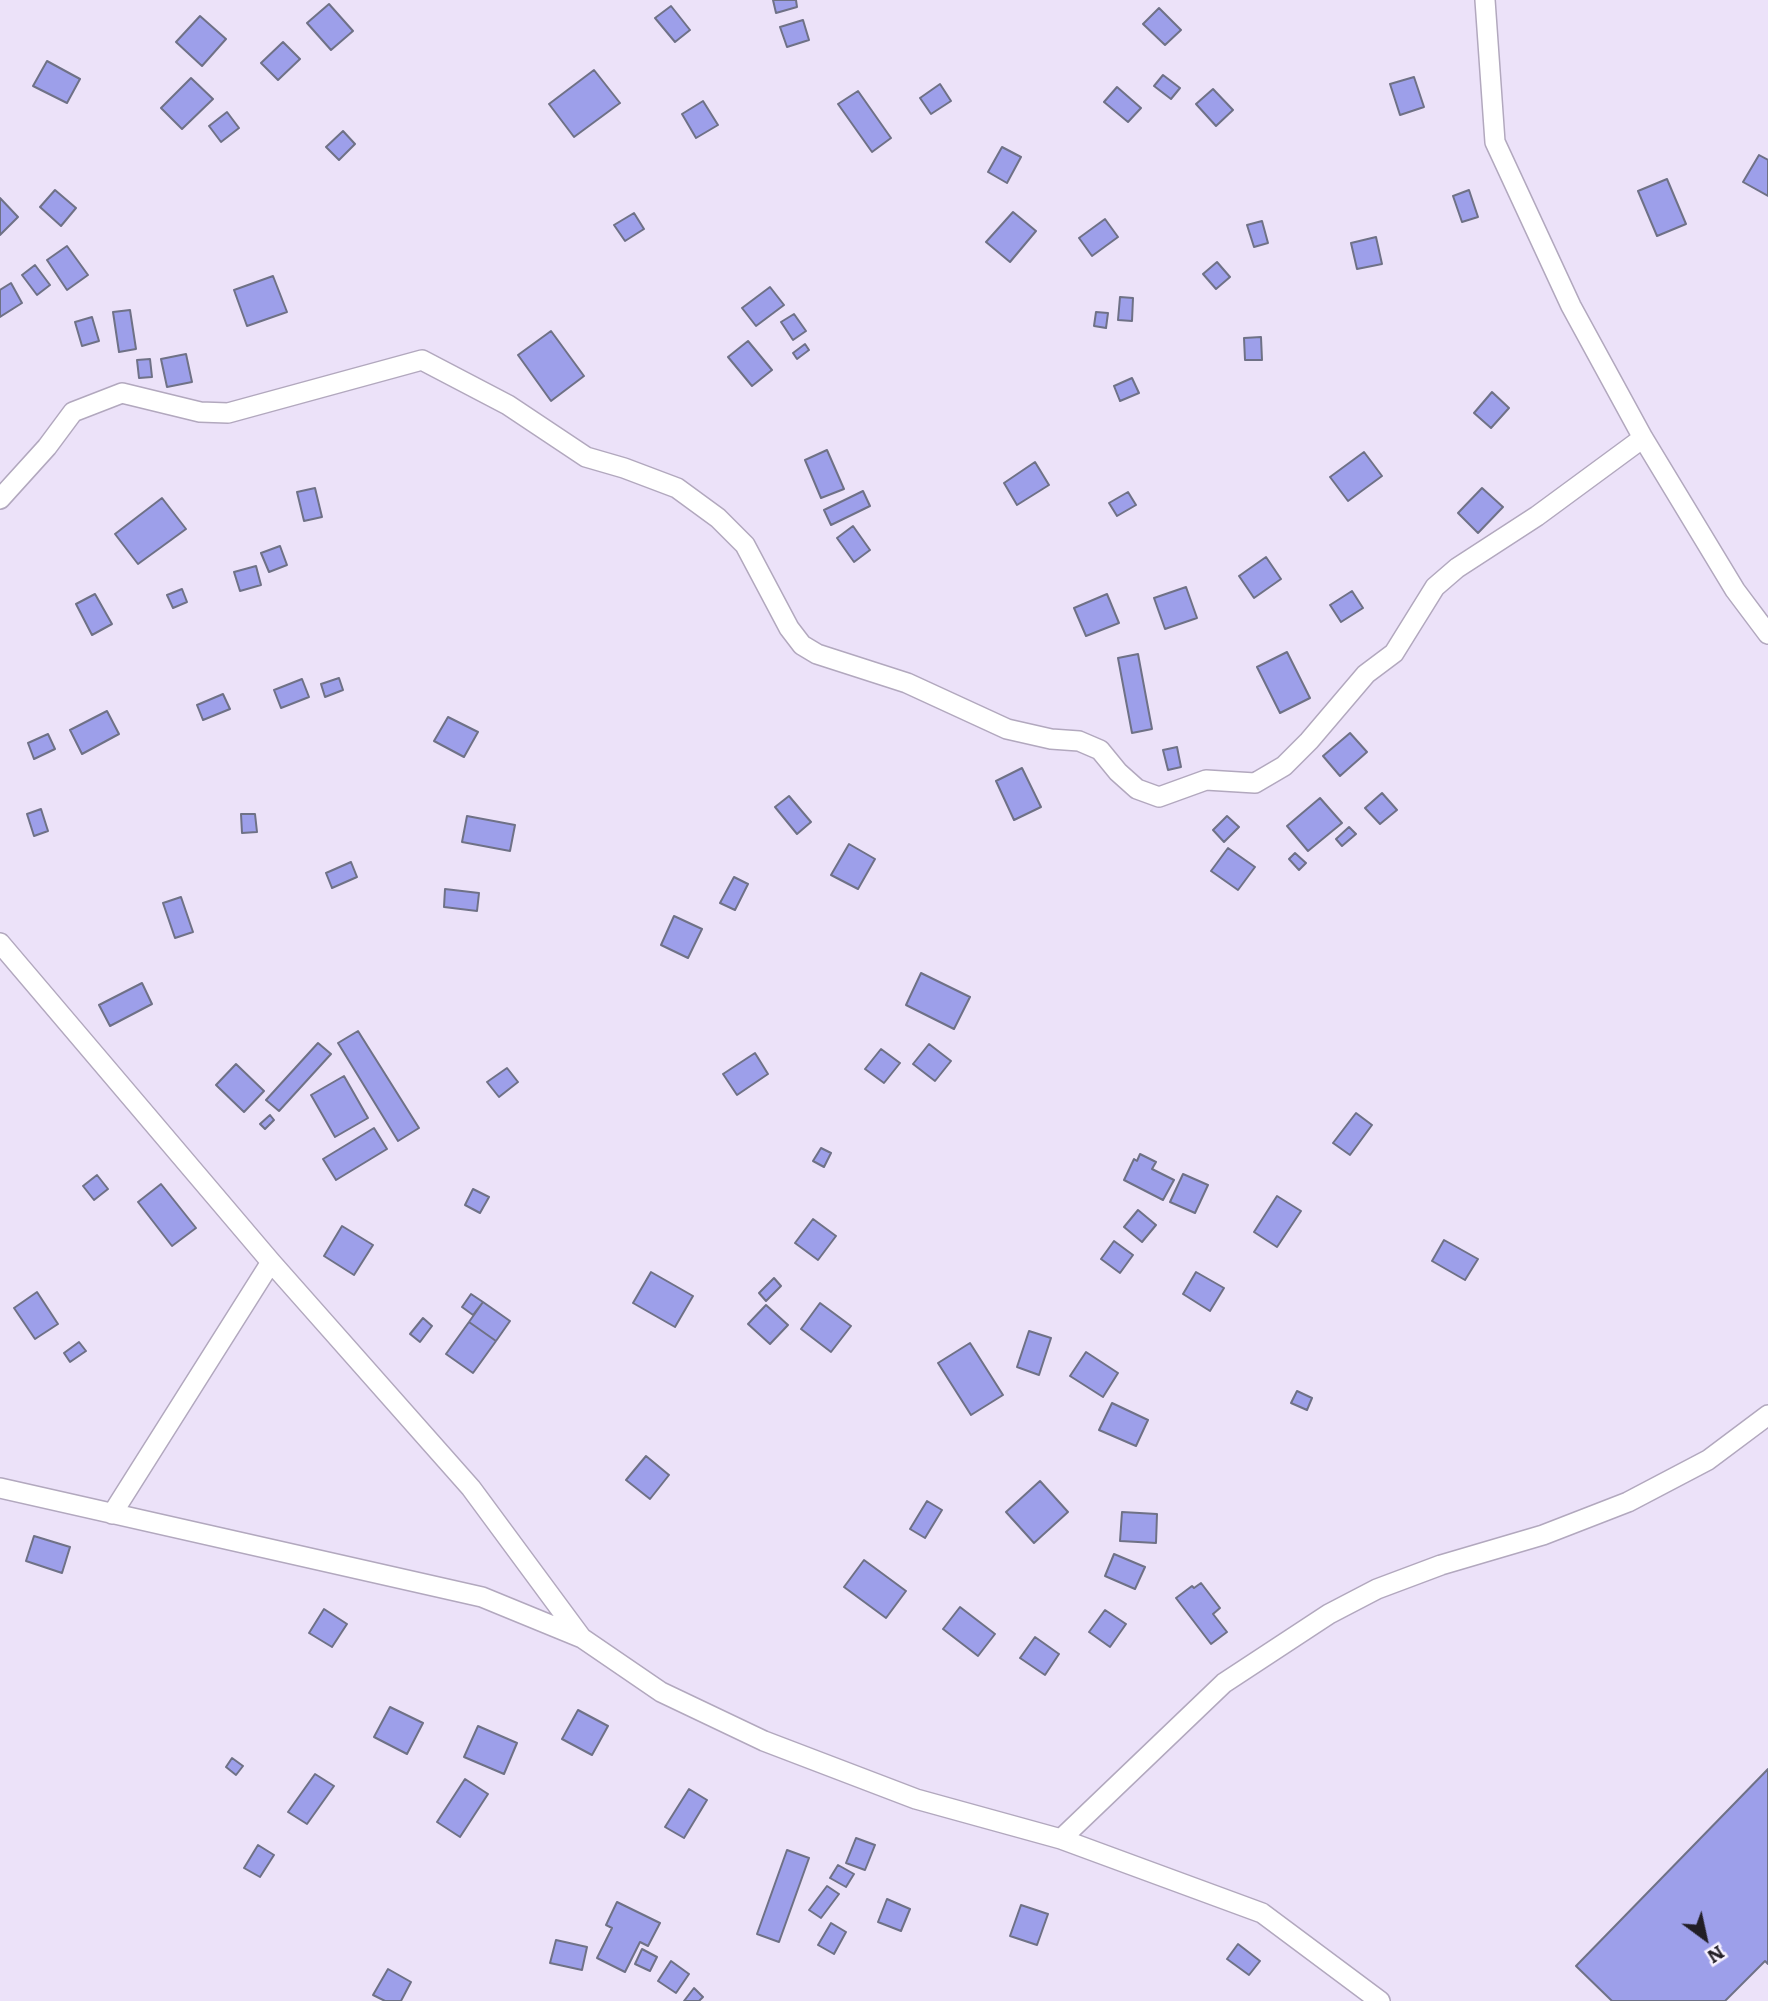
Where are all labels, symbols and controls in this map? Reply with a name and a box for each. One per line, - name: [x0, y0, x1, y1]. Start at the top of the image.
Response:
- north arrow: [1670, 1903, 1740, 1973]
- text: N: [1702, 1940, 1731, 1972]

